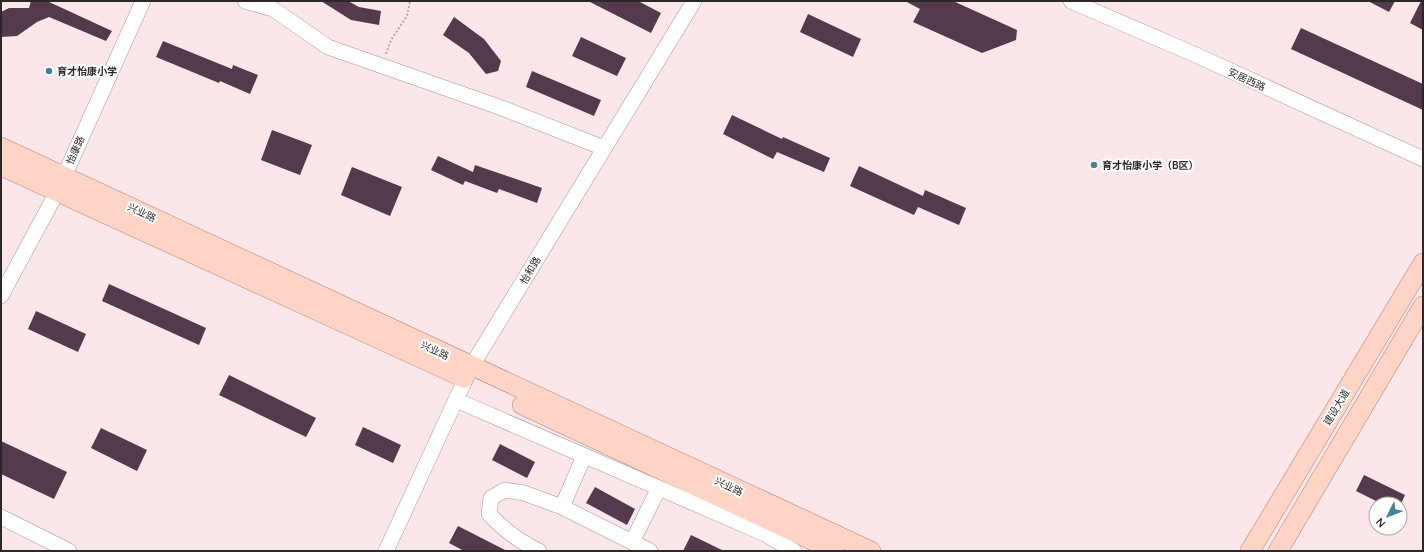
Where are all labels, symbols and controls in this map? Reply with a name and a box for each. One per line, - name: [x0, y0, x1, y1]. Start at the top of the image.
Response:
- place label: 育才怡康小学: [57, 65, 117, 78]
- street label: 安居西路: [1226, 65, 1268, 94]
- marker: 育才怡康小学: [44, 66, 54, 76]
- street label: 怡康路: [63, 134, 87, 167]
- place label: 育才怡康小学（B区）: [1102, 159, 1199, 172]
- marker: 育才怡康小学（B区）: [1089, 160, 1099, 170]
- street label: 兴业路: [125, 200, 158, 225]
- street label: 怡和路: [517, 254, 544, 286]
- street label: 兴业路: [418, 338, 451, 363]
- street label: 建设大道: [1321, 387, 1352, 428]
- street label: 兴业路: [712, 474, 745, 499]
- north arrow: [1368, 496, 1408, 536]
- text: N: [1373, 515, 1389, 531]

